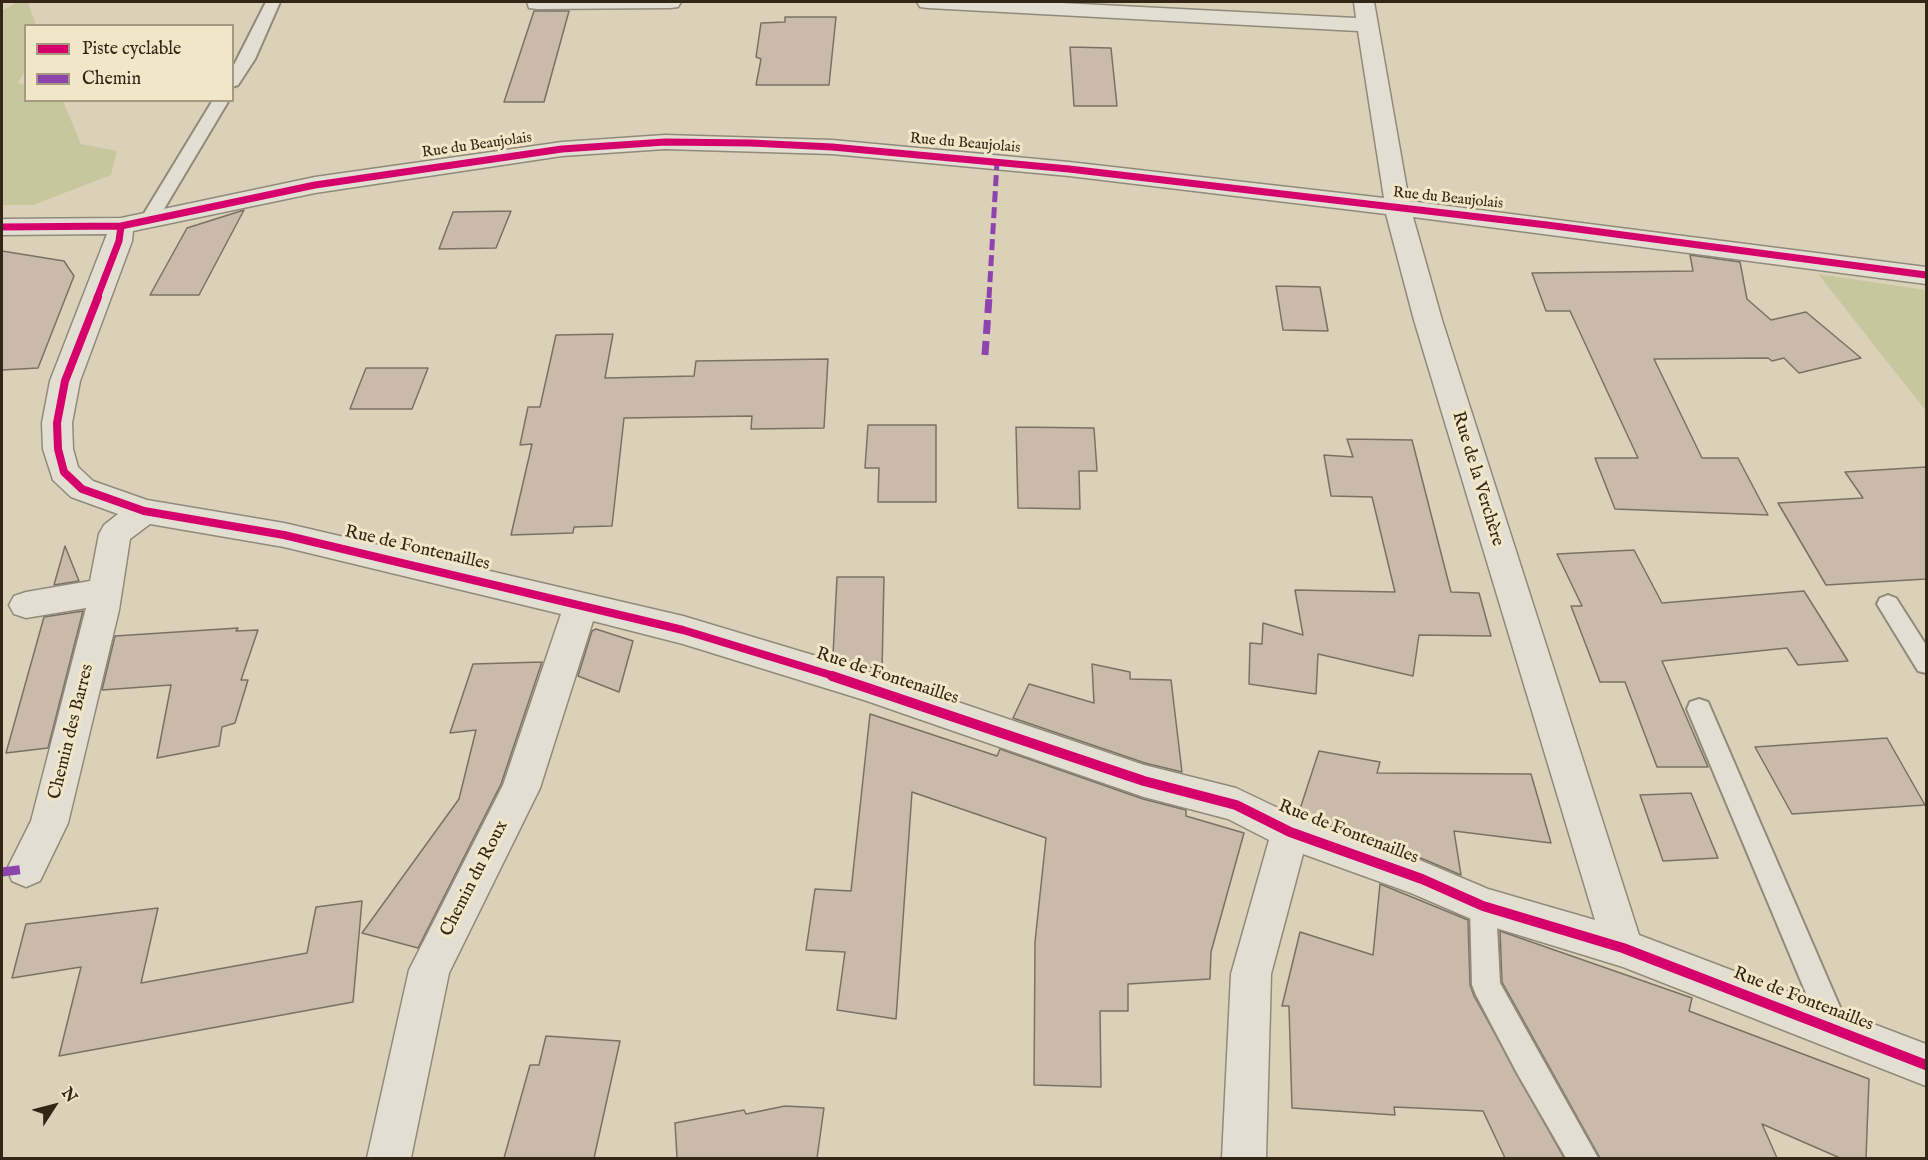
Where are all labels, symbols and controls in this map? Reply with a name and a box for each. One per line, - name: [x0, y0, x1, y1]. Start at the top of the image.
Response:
- legend: [24, 24, 234, 102]
- text: Piste cyclable: [82, 38, 181, 61]
- text: Chemin: [82, 68, 141, 91]
- street label: Rue du Beaujolais: [421, 129, 533, 163]
- street label: Rue du Beaujolais: [909, 130, 1021, 158]
- street label: Rue du Beaujolais: [1392, 184, 1504, 214]
- street label: Rue de la Verchère: [1446, 409, 1508, 549]
- street label: Rue de Fontenailles: [342, 522, 492, 576]
- street label: Rue de Fontenailles: [813, 644, 961, 710]
- street label: Chemin des Barres: [45, 662, 99, 802]
- street label: Rue de Fontenailles: [1275, 796, 1421, 870]
- street label: Chemin du Roux: [437, 817, 513, 941]
- street label: Rue de Fontenailles: [1730, 963, 1876, 1037]
- north arrow: [24, 1076, 84, 1136]
- text: N: [56, 1084, 81, 1107]

